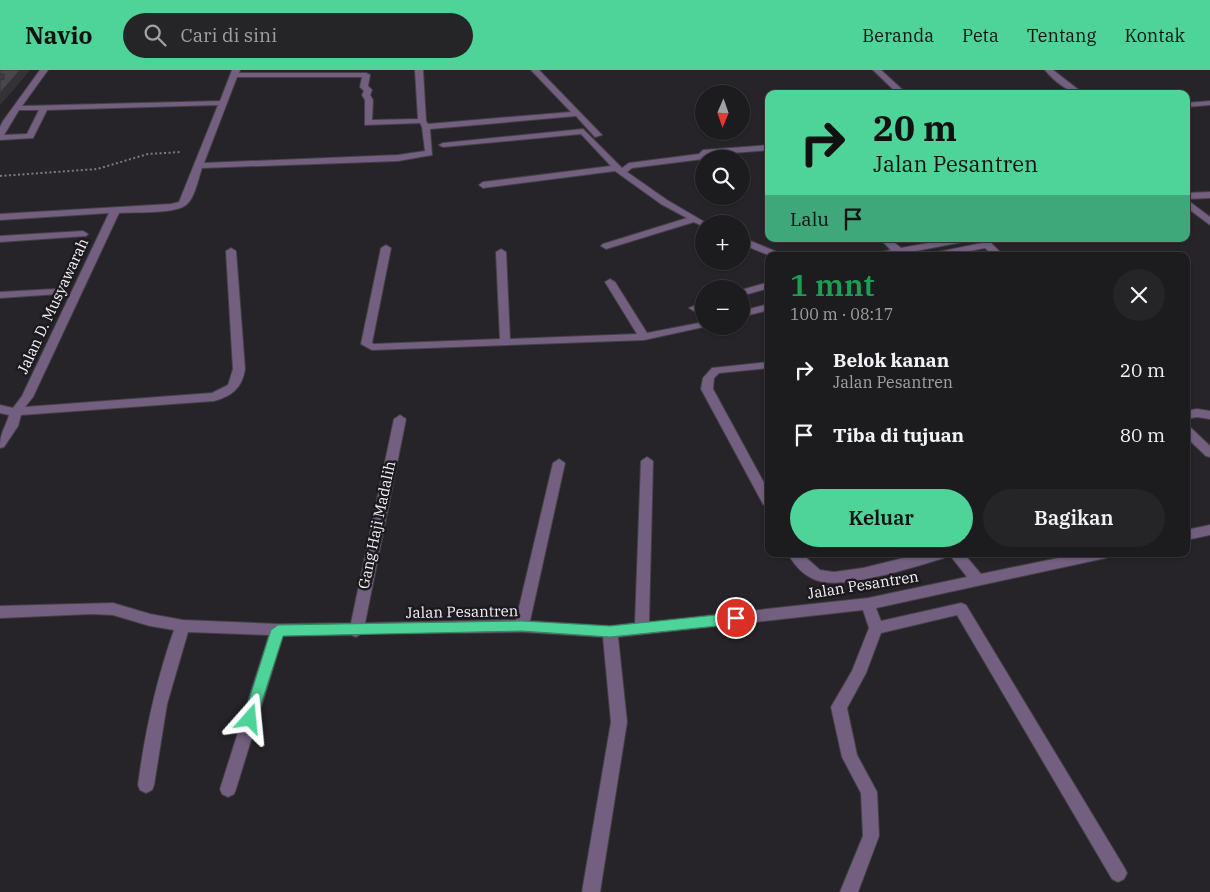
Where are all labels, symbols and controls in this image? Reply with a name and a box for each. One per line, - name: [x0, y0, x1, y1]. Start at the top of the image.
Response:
- search box: [123, 13, 473, 58]
- text: Navio: [25, 19, 93, 51]
- icon: search: [141, 21, 169, 49]
- text: Cari di sini: [181, 23, 277, 47]
- text: Beranda: [862, 24, 934, 47]
- text: Peta: [962, 24, 999, 47]
- text: Tentang: [1027, 24, 1096, 47]
- text: Kontak: [1124, 24, 1185, 47]
- north arrow: [695, 85, 750, 140]
- map controls: [695, 85, 750, 335]
- text: 20 m: [873, 105, 957, 151]
- icon: right: [790, 110, 855, 175]
- text: Jalan Pesantren: [873, 149, 1038, 178]
- button: search: [695, 150, 750, 205]
- icon: arrive: [839, 205, 867, 233]
- text: Lalu: [790, 207, 829, 231]
- button: +: [695, 215, 750, 270]
- street label: Jalan D. Musyawarah: [13, 235, 92, 377]
- text: 1 mnt: [790, 265, 875, 304]
- button: close: [1113, 269, 1165, 321]
- button: −: [695, 280, 750, 335]
- text: 100 m · 08:17: [790, 304, 893, 324]
- text: Belok kanan: [833, 348, 949, 372]
- icon: right: [790, 356, 818, 384]
- text: 20 m: [1120, 358, 1165, 382]
- text: Jalan Pesantren: [833, 372, 953, 392]
- icon: arrive: [790, 421, 818, 449]
- text: Tiba di tujuan: [833, 423, 964, 447]
- text: 80 m: [1120, 423, 1165, 447]
- street label: Gang Haji Madalih: [354, 459, 399, 591]
- button: Keluar: [790, 489, 973, 547]
- button: Bagikan: [983, 489, 1165, 547]
- street label: Jalan Pesantren: [806, 566, 920, 603]
- pin: [715, 597, 757, 639]
- street label: Jalan Pesantren: [406, 601, 519, 622]
- icon: arrive: [722, 604, 750, 632]
- position arrow: [223, 692, 275, 744]

